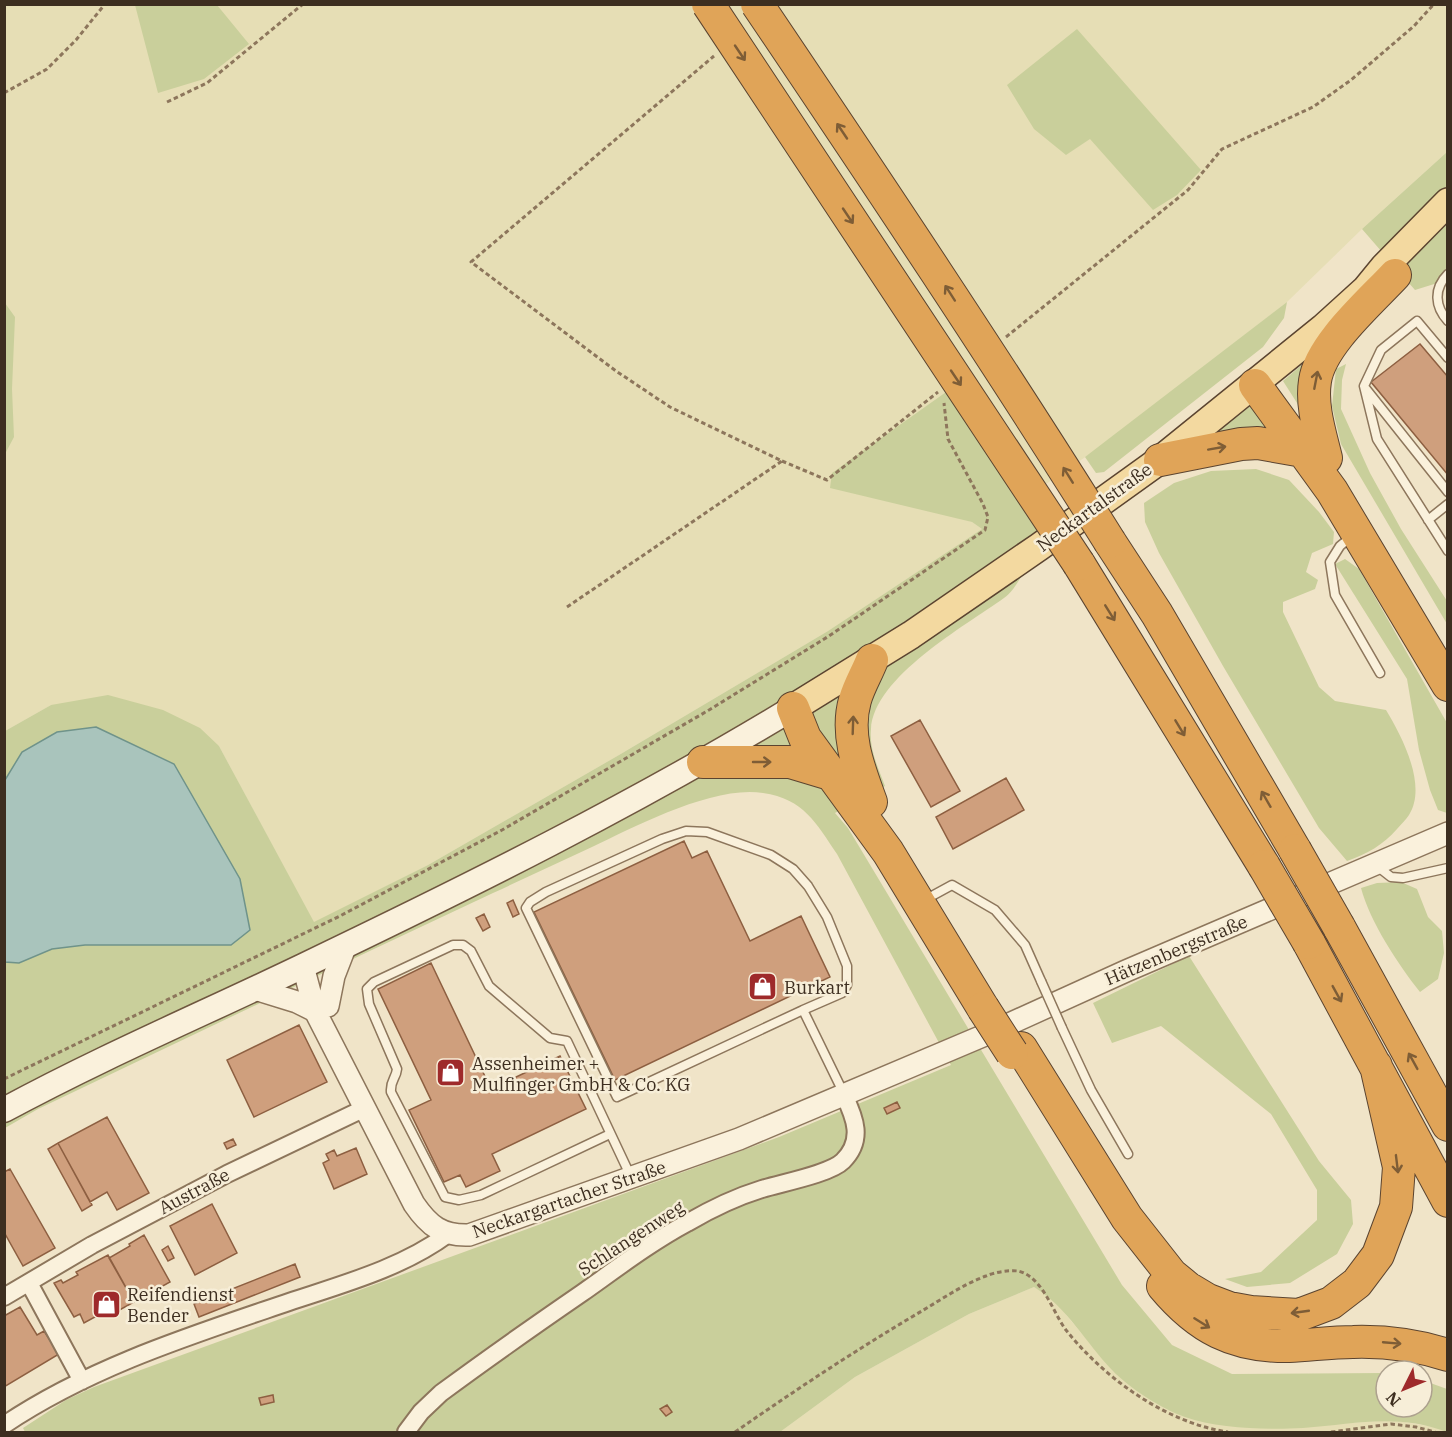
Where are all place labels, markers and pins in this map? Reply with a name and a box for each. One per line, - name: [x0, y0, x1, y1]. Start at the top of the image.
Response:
- shop icon: Burkart: [747, 971, 779, 1003]
- place label: Burkart: [784, 976, 850, 999]
- place label: Assenheimer + Mulfinger GmbH & Co. KG: [472, 1052, 690, 1096]
- shop icon: Assenheimer + Mulfinger GmbH & Co. KG: [435, 1057, 467, 1089]
- place label: Reifendienst Bender: [127, 1283, 234, 1327]
- shop icon: Reifendienst Bender: [90, 1288, 122, 1320]

